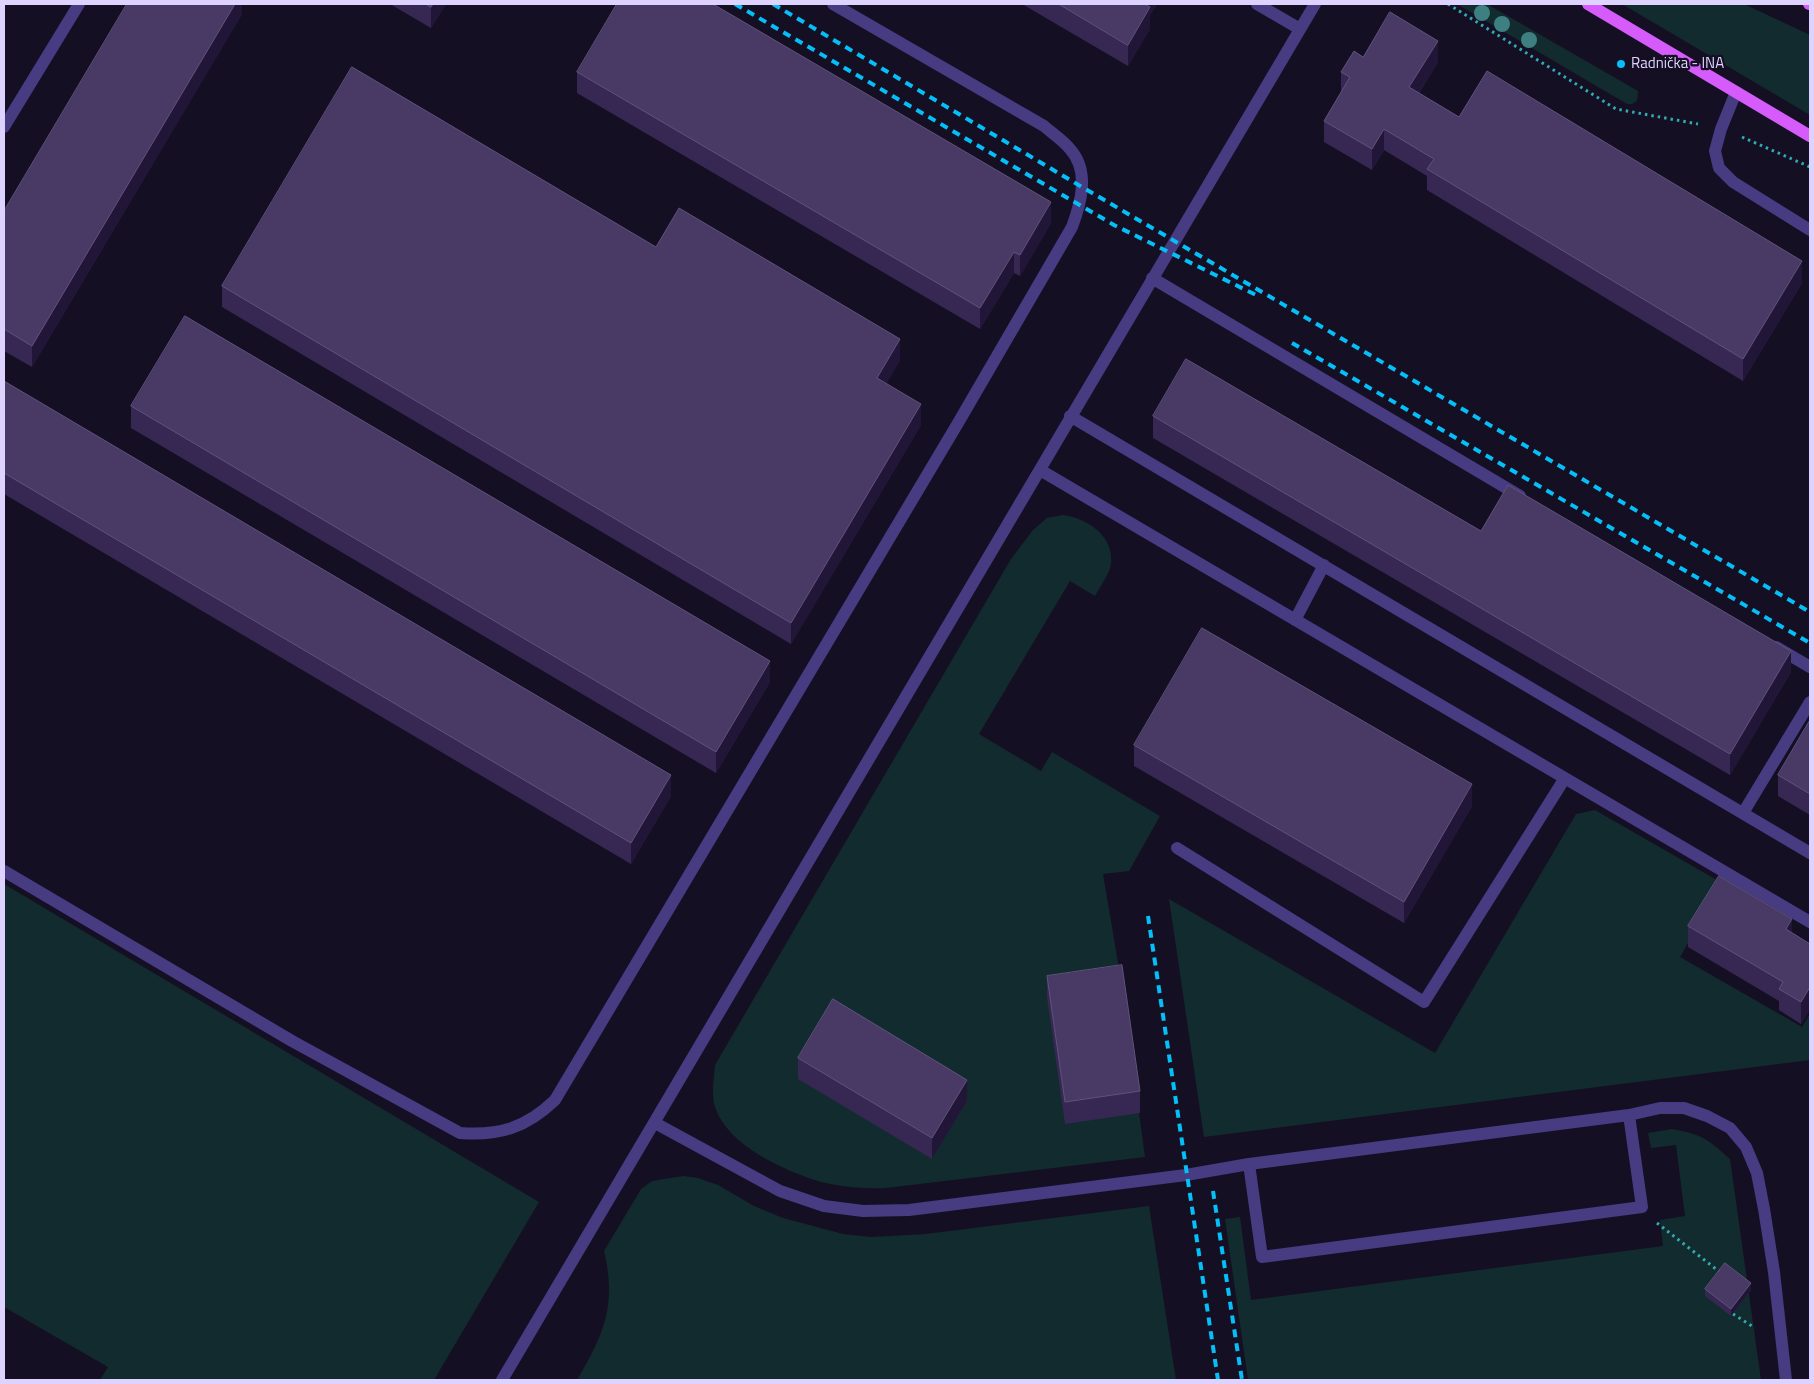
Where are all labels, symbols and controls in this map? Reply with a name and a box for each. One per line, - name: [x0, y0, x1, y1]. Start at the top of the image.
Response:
- place label: Radnička - INA: [1631, 55, 1724, 73]
- marker: Radnička - INA: [1615, 58, 1627, 70]

